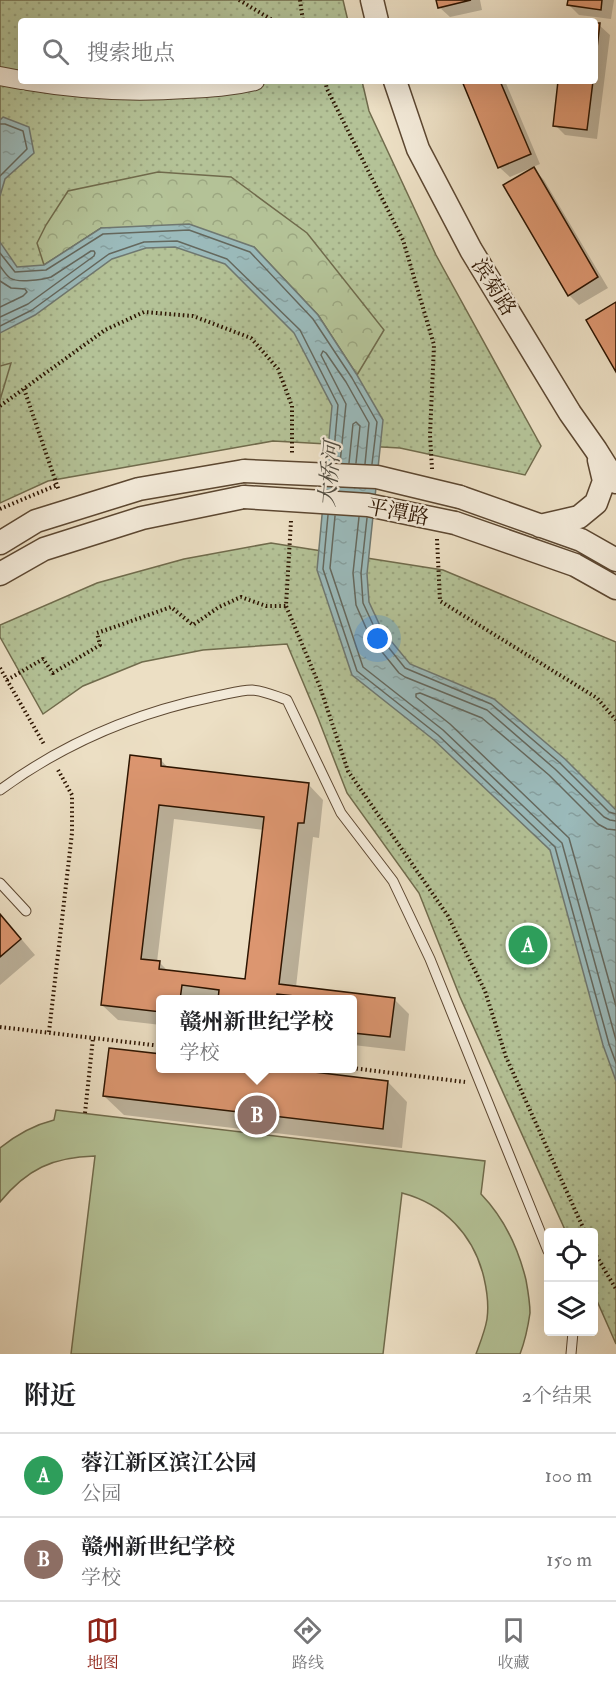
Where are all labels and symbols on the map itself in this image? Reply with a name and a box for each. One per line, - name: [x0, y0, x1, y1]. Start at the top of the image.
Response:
- street label: 滨菊路: [465, 253, 522, 321]
- water label: 大桥河: [313, 436, 347, 508]
- street label: 平潭路: [364, 493, 431, 532]
- your location: [363, 624, 392, 653]
- pin: A: [508, 922, 548, 968]
- pin: B: [238, 1092, 276, 1138]

